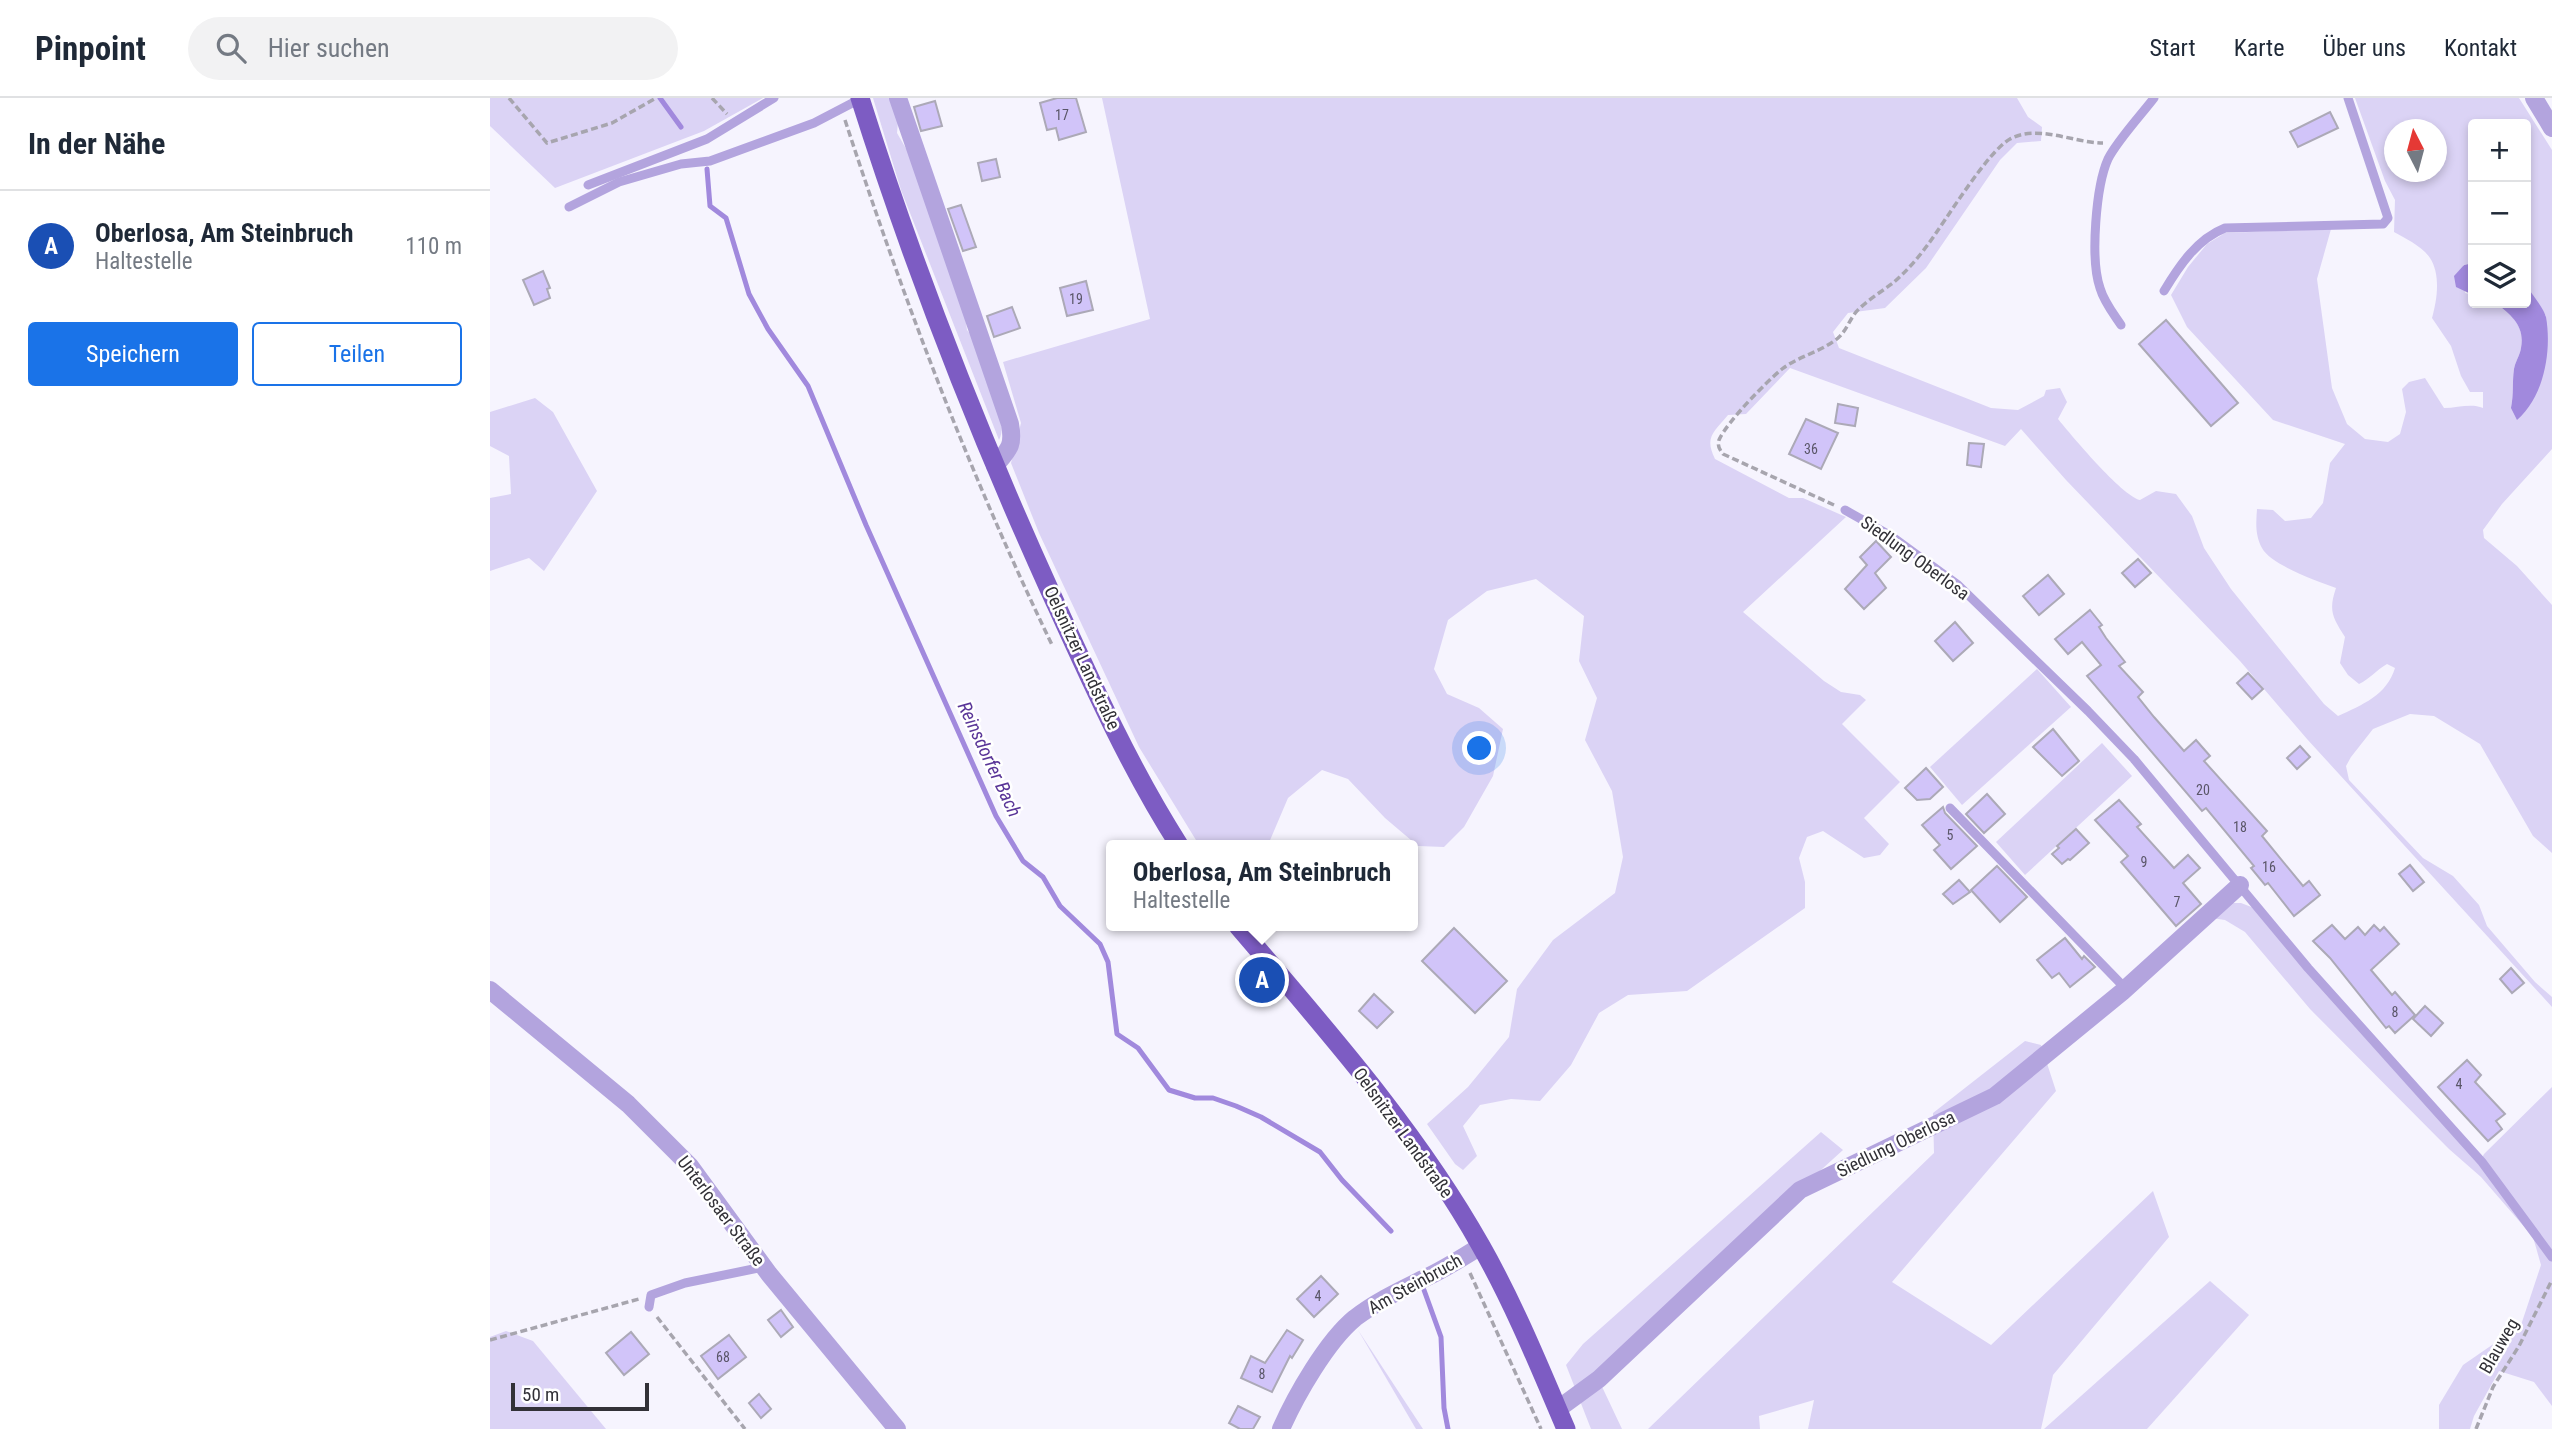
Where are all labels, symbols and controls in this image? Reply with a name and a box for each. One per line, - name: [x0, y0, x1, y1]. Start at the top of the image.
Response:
- search box: [188, 17, 678, 80]
- text: Pinpoint: [35, 29, 146, 68]
- icon: search: [212, 29, 250, 67]
- text: Hier suchen: [268, 33, 390, 63]
- text: Start: [2150, 34, 2196, 62]
- text: Karte: [2234, 34, 2284, 62]
- text: Über uns: [2322, 34, 2406, 62]
- text: Kontakt: [2444, 34, 2517, 62]
- house number: 17: [1055, 107, 1069, 123]
- north arrow: [2384, 119, 2447, 182]
- map controls: [2468, 119, 2531, 308]
- button: +: [2468, 119, 2531, 182]
- text: In der Nähe: [28, 126, 165, 161]
- button: −: [2468, 182, 2531, 245]
- text: Oberlosa, Am Steinbruch: [95, 218, 354, 248]
- text: A: [44, 233, 58, 260]
- text: 110 m: [405, 233, 462, 260]
- button: layers: [2468, 245, 2531, 308]
- text: Haltestelle: [95, 248, 193, 275]
- house number: 19: [1069, 291, 1083, 307]
- button: Speichern: [28, 322, 238, 386]
- button: Teilen: [252, 322, 462, 386]
- house number: 36: [1804, 441, 1818, 457]
- street label: Siedlung Oberlosa: [1857, 511, 1974, 604]
- street label: Oelsnitzer Landstraße: [1040, 583, 1125, 733]
- water label: Reinsdorfer Bach: [953, 698, 1026, 821]
- your location: [1462, 731, 1496, 765]
- house number: 20: [2196, 782, 2210, 798]
- house number: 18: [2233, 819, 2247, 835]
- house number: 5: [1947, 827, 1954, 843]
- popup: [1106, 840, 1418, 931]
- house number: 9: [2141, 854, 2147, 870]
- text: Oberlosa, Am Steinbruch: [1133, 857, 1391, 887]
- house number: 16: [2262, 859, 2276, 875]
- text: Haltestelle: [1133, 887, 1230, 914]
- house number: 7: [2174, 894, 2181, 910]
- pin: A: [1239, 954, 1285, 1006]
- house number: 8: [2392, 1004, 2399, 1020]
- street label: Oelsnitzer Landstraße: [1349, 1064, 1458, 1202]
- house number: 4: [2456, 1076, 2463, 1092]
- street label: Siedlung Oberlosa: [1833, 1106, 1958, 1181]
- street label: Unterlosaer Straße: [673, 1152, 770, 1270]
- street label: Am Steinbruch: [1364, 1249, 1465, 1318]
- house number: 4: [1315, 1288, 1322, 1304]
- street label: Blauweg: [2474, 1314, 2523, 1377]
- house number: 68: [716, 1349, 730, 1365]
- house number: 8: [1259, 1366, 1266, 1382]
- scale bar: [511, 1380, 649, 1412]
- text: 50 m: [522, 1383, 559, 1406]

